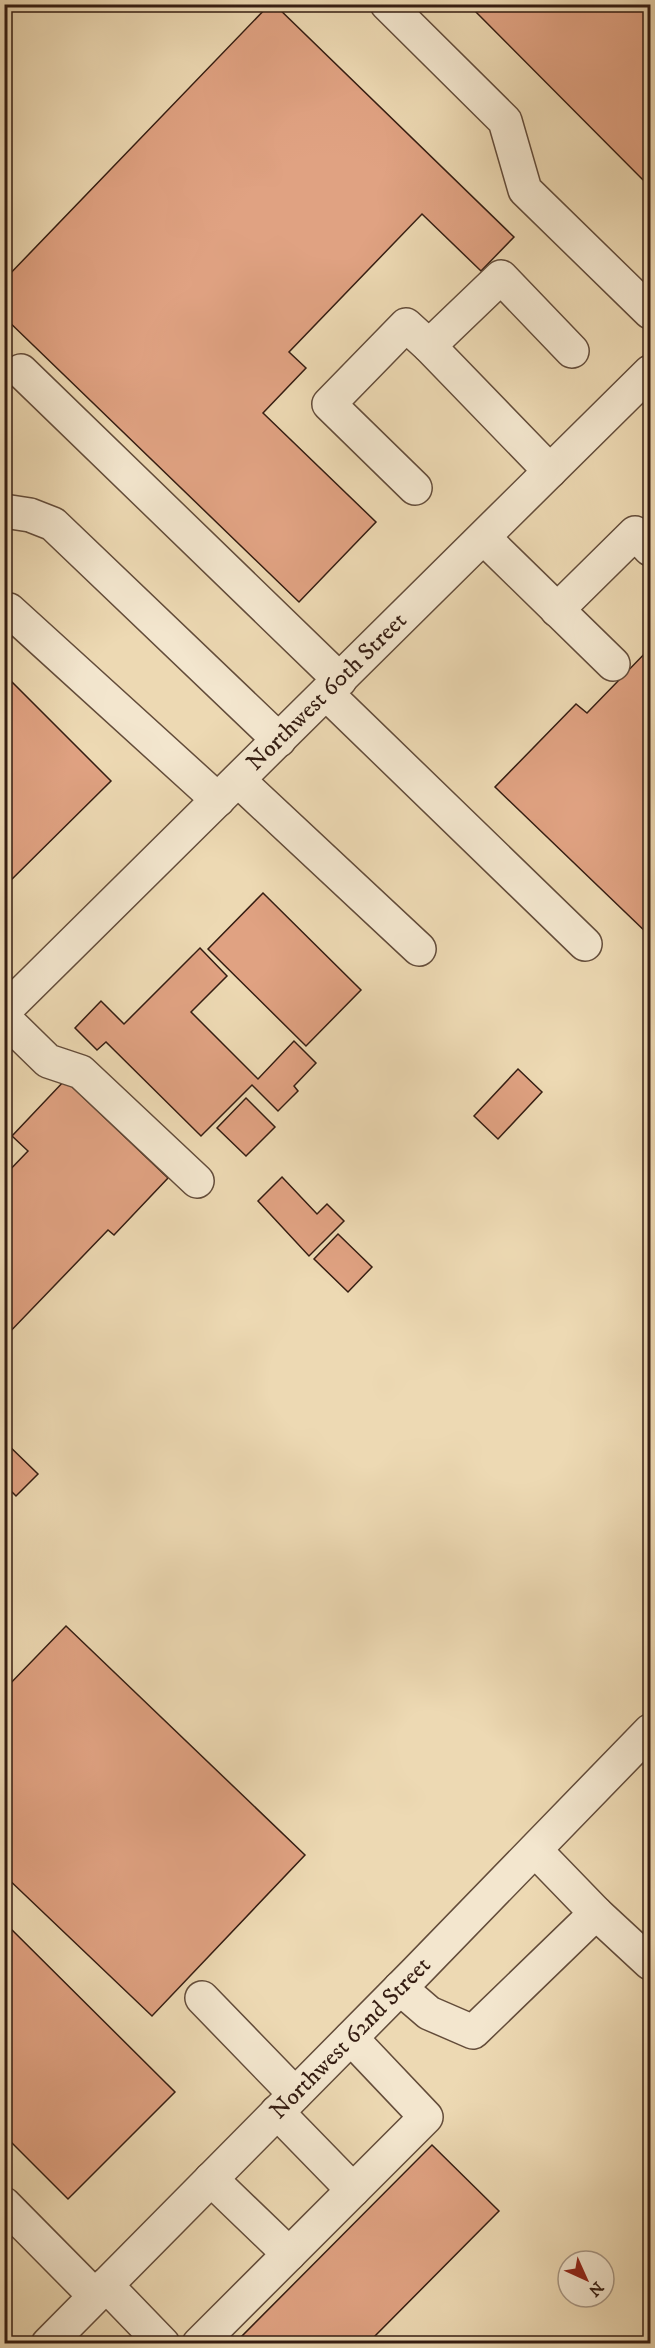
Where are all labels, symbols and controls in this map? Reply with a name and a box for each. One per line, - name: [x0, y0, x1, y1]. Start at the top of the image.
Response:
- street label: Northwest 60th Street: [240, 606, 413, 778]
- street label: Northwest 62nd Street: [264, 1951, 437, 2126]
- north arrow: [556, 2249, 616, 2309]
- text: N: [584, 2277, 608, 2301]

